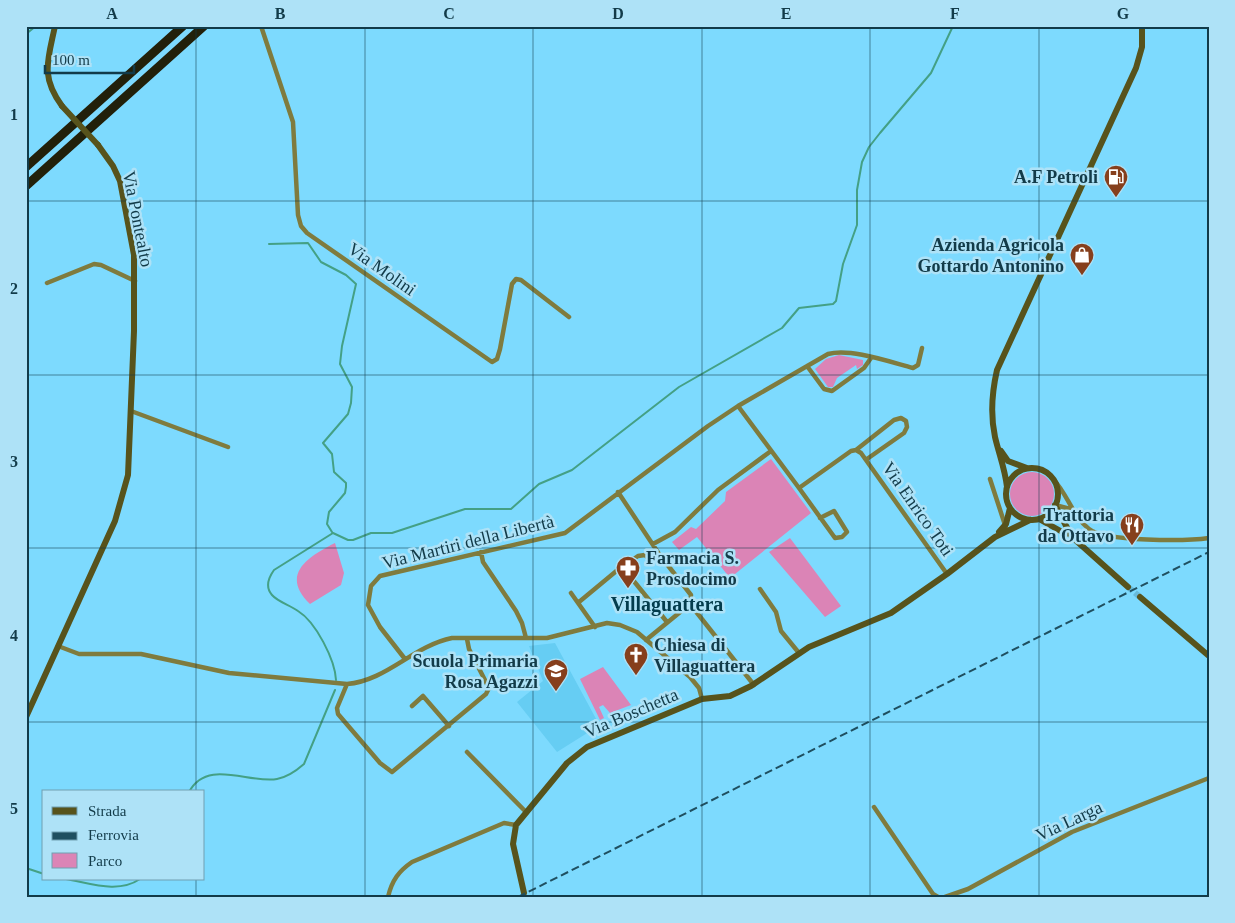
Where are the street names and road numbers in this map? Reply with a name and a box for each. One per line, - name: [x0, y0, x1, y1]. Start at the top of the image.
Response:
- street label: Via Pontealto: [119, 169, 157, 269]
- street label: Via Molini: [344, 238, 420, 300]
- street label: Via Enrico Toti: [878, 458, 958, 560]
- street label: Via Martiri della Libertà: [380, 511, 556, 573]
- street label: Via Boschetta: [581, 684, 681, 742]
- street label: Via Larga: [1033, 797, 1105, 845]

